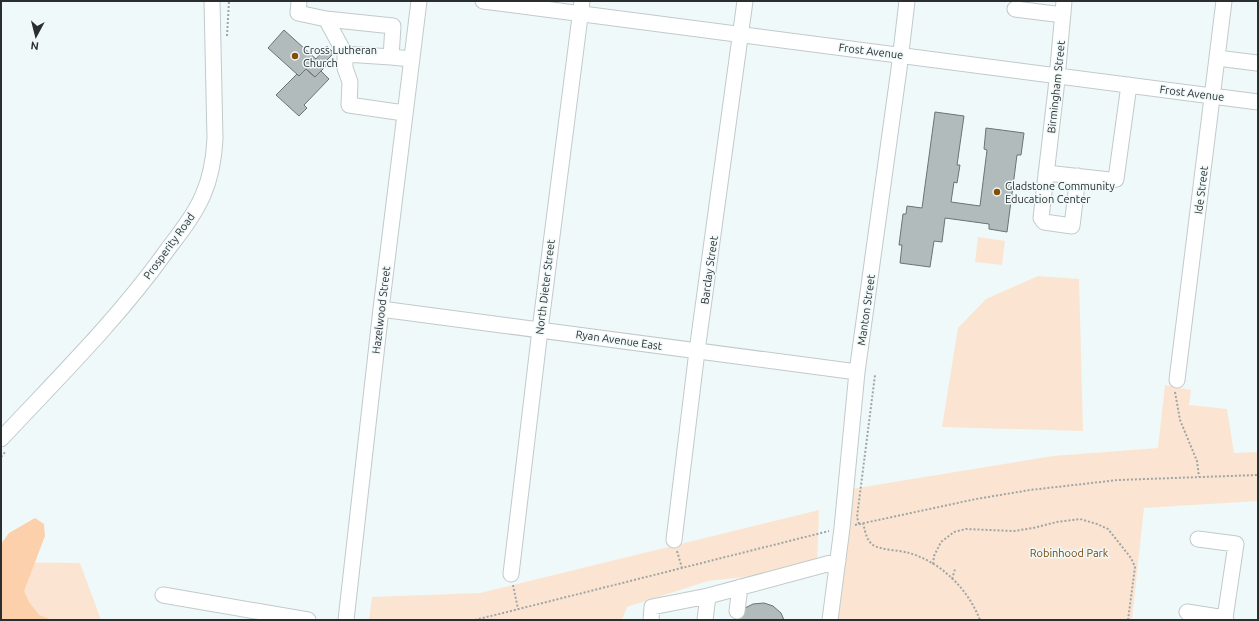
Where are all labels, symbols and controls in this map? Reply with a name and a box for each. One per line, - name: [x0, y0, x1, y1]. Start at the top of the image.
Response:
- north arrow: [16, 16, 56, 56]
- text: N: [30, 39, 40, 52]
- street label: Birmingham Street: [1045, 39, 1067, 134]
- street label: Frost Avenue: [838, 41, 904, 61]
- place label: Cross Lutheran Church: [303, 44, 377, 69]
- marker: Cross Lutheran Church: [290, 51, 300, 61]
- street label: Frost Avenue: [1159, 83, 1225, 103]
- street label: Ide Street: [1192, 165, 1210, 215]
- place label: Gladstone Community Education Center: [1005, 180, 1115, 205]
- marker: Gladstone Community Education Center: [992, 187, 1002, 197]
- street label: Prosperity Road: [141, 211, 197, 281]
- street label: Barclay Street: [698, 234, 720, 305]
- street label: North Dieter Street: [533, 238, 557, 335]
- street label: Hazelwood Street: [370, 265, 392, 355]
- street label: Manton Street: [855, 273, 877, 346]
- street label: Ryan Avenue East: [575, 328, 664, 352]
- park label: Robinhood Park: [1030, 547, 1109, 559]

